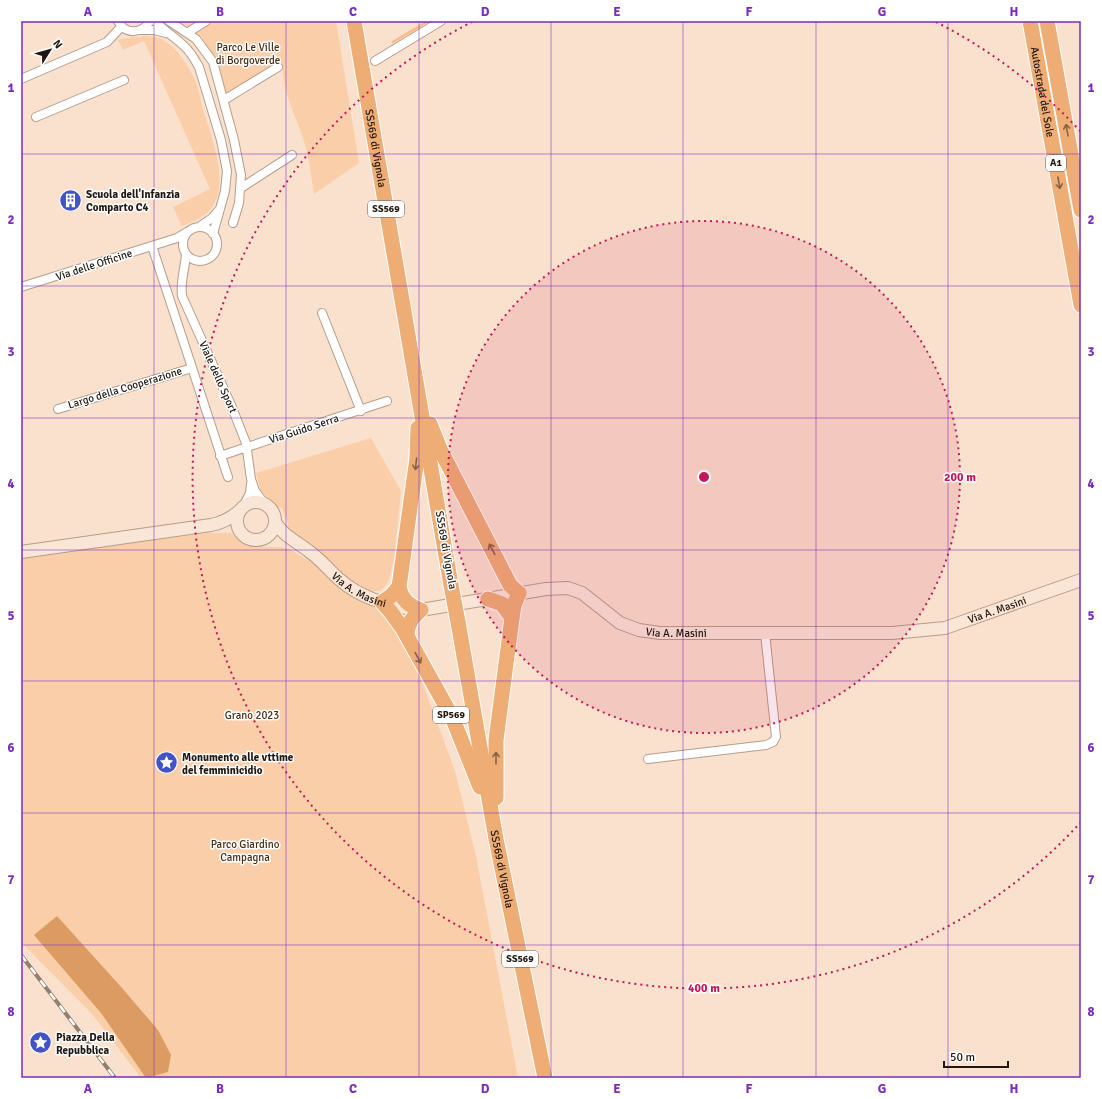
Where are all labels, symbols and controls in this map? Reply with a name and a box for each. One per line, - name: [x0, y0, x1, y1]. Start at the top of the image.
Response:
- text: A: [84, 4, 93, 20]
- text: B: [216, 4, 224, 20]
- text: C: [349, 4, 357, 20]
- text: D: [481, 4, 490, 20]
- text: E: [613, 4, 621, 20]
- text: F: [746, 4, 753, 20]
- text: G: [878, 4, 886, 20]
- text: H: [1010, 4, 1018, 20]
- north arrow: [30, 30, 70, 70]
- text: N: [50, 37, 65, 51]
- park label: Parco Le Ville di Borgoverde: [216, 41, 280, 67]
- street label: Autostrada del Sole: [1028, 46, 1057, 138]
- text: 1: [7, 80, 15, 96]
- text: 1: [1087, 80, 1095, 96]
- street label: SS569 di Vignola: [363, 108, 389, 189]
- one-way arrow: [1062, 124, 1070, 137]
- road number: A1: [1046, 155, 1066, 171]
- one-way arrow: [1055, 177, 1063, 190]
- building icon: Scuola dell'Infanzia Comparto C4: [57, 187, 83, 213]
- place label: Scuola dell'Infanzia Comparto C4: [86, 188, 180, 214]
- road number: SS569: [368, 201, 404, 217]
- text: 2: [7, 212, 15, 228]
- text: 2: [1087, 212, 1095, 228]
- street label: Via delle Officine: [54, 247, 134, 283]
- street label: Viale dello Sport: [196, 339, 240, 415]
- text: 3: [7, 344, 15, 360]
- text: 3: [1087, 344, 1095, 360]
- street label: Largo della Cooperazione: [66, 364, 184, 412]
- street label: Via Guido Serra: [268, 411, 341, 446]
- one-way arrow: [412, 457, 420, 470]
- centre of rings: [697, 470, 711, 484]
- text: 200 m: [944, 470, 976, 485]
- text: 4: [7, 476, 15, 492]
- text: 4: [1087, 476, 1095, 492]
- street label: SS569 di Vignola: [433, 510, 459, 591]
- one-way arrow: [487, 543, 495, 555]
- street label: Via A. Masini: [329, 569, 388, 610]
- street label: Via A. Masini: [966, 593, 1028, 626]
- text: 5: [7, 608, 15, 624]
- text: 5: [1087, 608, 1095, 624]
- street label: Via A. Masini: [645, 625, 707, 640]
- one-way arrow: [415, 652, 423, 664]
- road number: SP569: [433, 707, 469, 723]
- park label: Grano 2023: [225, 709, 279, 722]
- text: 6: [7, 740, 15, 756]
- text: 6: [1087, 740, 1095, 756]
- place icon: Monumento alle vttime del femminicidio: [153, 750, 179, 776]
- place label: Monumento alle vttime del femminicidio: [182, 751, 294, 777]
- one-way arrow: [492, 752, 500, 765]
- street label: SS569 di Vignola: [488, 829, 517, 910]
- park label: Parco Giardino Campagna: [211, 838, 280, 864]
- text: 7: [7, 872, 15, 888]
- text: 7: [1087, 872, 1095, 888]
- road number: SS569: [502, 951, 538, 967]
- text: 400 m: [688, 981, 720, 996]
- text: 8: [7, 1004, 15, 1020]
- text: 8: [1087, 1004, 1095, 1020]
- place icon: Piazza Della Repubblica: [28, 1030, 54, 1056]
- place label: Piazza Della Repubblica: [56, 1031, 115, 1057]
- scale bar: [944, 1043, 1008, 1069]
- text: 50 m: [950, 1050, 975, 1065]
- text: A: [84, 1081, 93, 1097]
- text: B: [216, 1081, 224, 1097]
- text: C: [349, 1081, 357, 1097]
- text: D: [481, 1081, 490, 1097]
- text: E: [613, 1081, 621, 1097]
- text: F: [746, 1081, 753, 1097]
- text: G: [878, 1081, 886, 1097]
- text: H: [1010, 1081, 1018, 1097]

